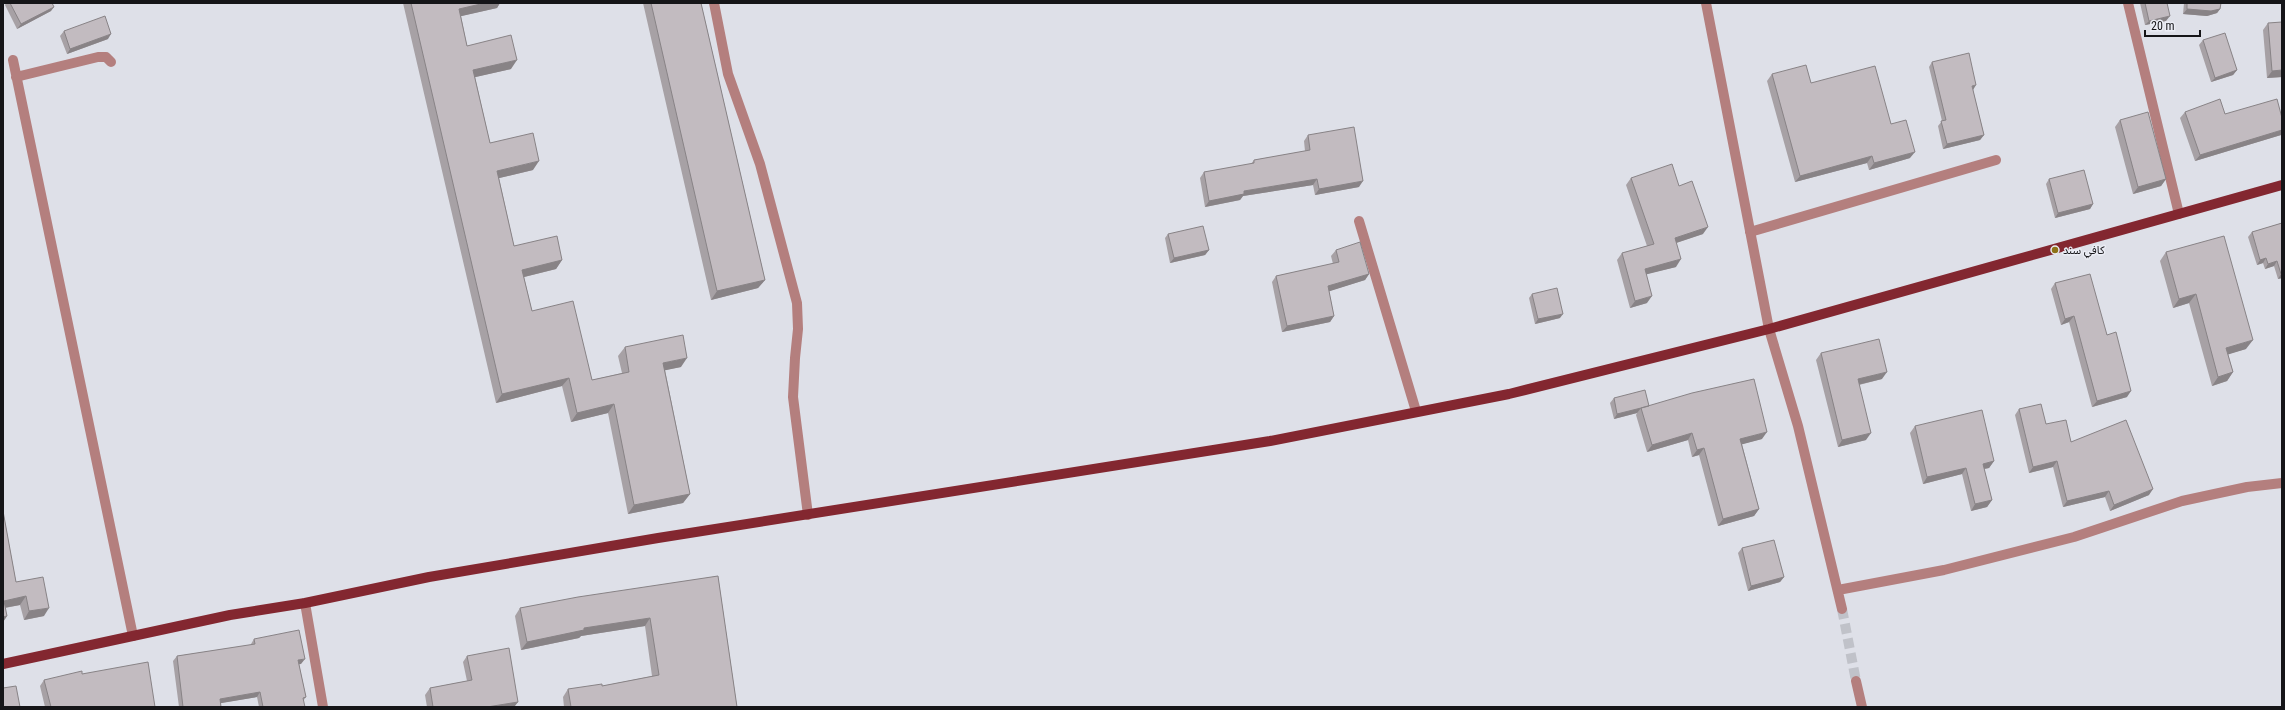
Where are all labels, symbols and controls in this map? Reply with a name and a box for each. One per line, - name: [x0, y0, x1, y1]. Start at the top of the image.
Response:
- scale bar: [2145, 12, 2200, 38]
- text: 20 m: [2151, 19, 2175, 33]
- place label: كافي سند: [2063, 244, 2105, 259]
- marker: كافي سند: [2050, 245, 2060, 255]

